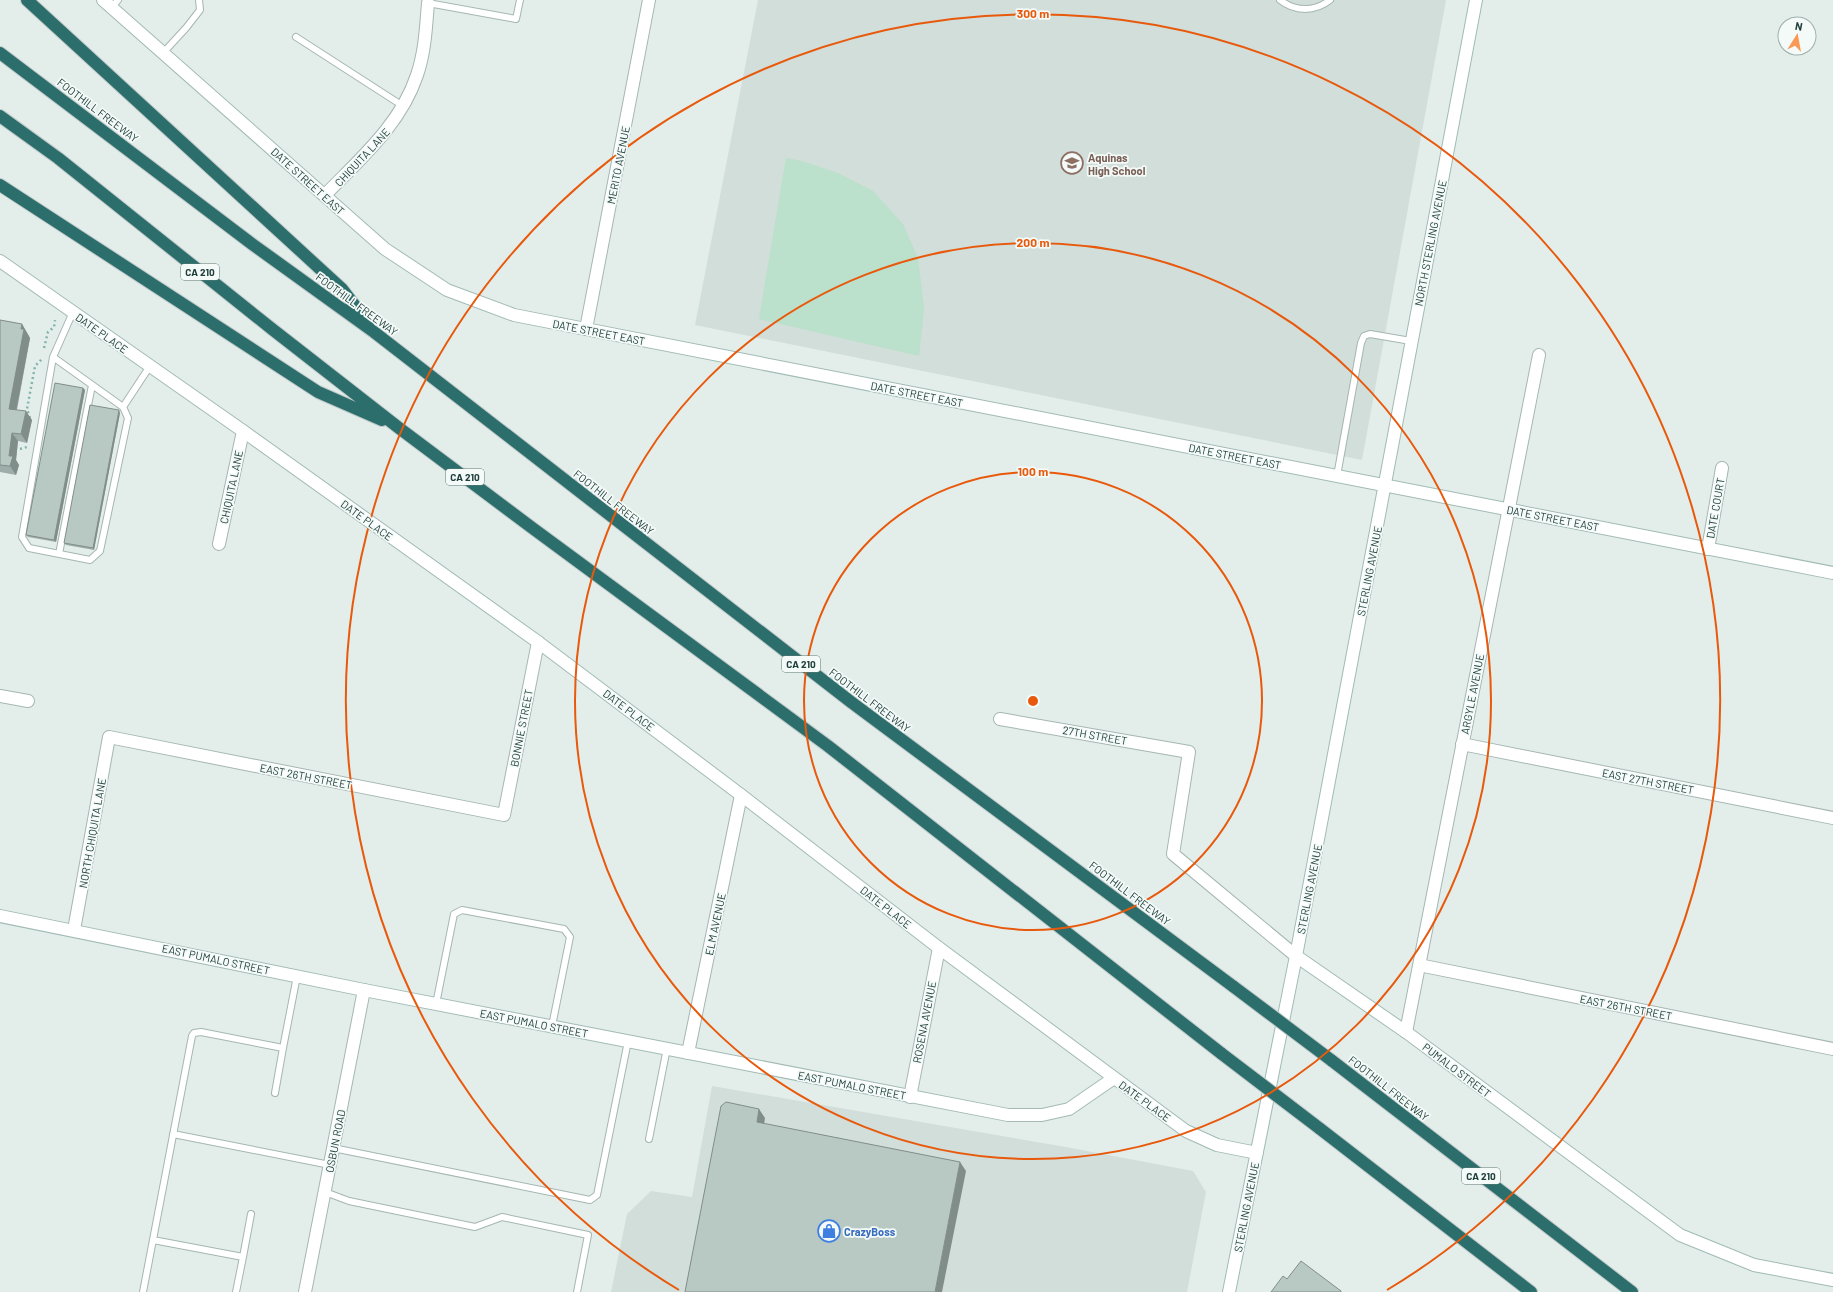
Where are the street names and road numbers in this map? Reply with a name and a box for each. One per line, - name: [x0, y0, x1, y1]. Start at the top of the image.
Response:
- street label: FOOTHILL FREEWAY: [55, 75, 141, 145]
- street label: CHIQUITA LANE: [332, 125, 393, 189]
- street label: MERITO AVENUE: [604, 125, 632, 205]
- street label: DATE STREET EAST: [269, 145, 347, 217]
- street label: NORTH STERLING AVENUE: [1411, 178, 1449, 307]
- road number: CA 210: [181, 264, 219, 280]
- street label: FOOTHILL FREEWAY: [314, 270, 400, 338]
- street label: DATE PLACE: [73, 310, 131, 356]
- street label: DATE STREET EAST: [552, 317, 646, 347]
- street label: DATE STREET EAST: [870, 379, 964, 409]
- street label: DATE STREET EAST: [1188, 441, 1282, 471]
- street label: CHIQUITA LANE: [217, 449, 245, 525]
- street label: FOOTHILL FREEWAY: [571, 467, 657, 537]
- road number: CA 210: [446, 469, 484, 485]
- street label: DATE COURT: [1703, 477, 1727, 539]
- street label: DATE PLACE: [339, 497, 396, 543]
- street label: DATE STREET EAST: [1506, 503, 1600, 533]
- street label: STERLING AVENUE: [1354, 524, 1384, 617]
- street label: ARGYLE AVENUE: [1458, 652, 1486, 735]
- road number: CA 210: [782, 656, 820, 672]
- street label: FOOTHILL FREEWAY: [827, 665, 913, 735]
- street label: DATE PLACE: [601, 687, 657, 734]
- street label: BONNIE STREET: [507, 688, 535, 768]
- street label: 27TH STREET: [1062, 723, 1128, 747]
- street label: EAST 26TH STREET: [259, 761, 353, 791]
- street label: EAST 27TH STREET: [1601, 766, 1695, 796]
- street label: NORTH CHIQUITA LANE: [76, 777, 108, 889]
- street label: STERLING AVENUE: [1294, 842, 1324, 935]
- street label: FOOTHILL FREEWAY: [1087, 858, 1173, 928]
- street label: DATE PLACE: [858, 883, 914, 931]
- street label: ELM AVENUE: [702, 891, 728, 956]
- street label: EAST PUMALO STREET: [161, 941, 271, 977]
- street label: ROSENA AVENUE: [910, 980, 938, 1064]
- street label: EAST 26TH STREET: [1579, 992, 1673, 1022]
- street label: EAST PUMALO STREET: [479, 1006, 589, 1040]
- street label: PUMALO STREET: [1420, 1040, 1494, 1100]
- street label: FOOTHILL FREEWAY: [1346, 1053, 1432, 1123]
- street label: EAST PUMALO STREET: [797, 1068, 907, 1102]
- street label: DATE PLACE: [1117, 1078, 1174, 1124]
- street label: OSBUN ROAD: [323, 1108, 348, 1174]
- street label: STERLING AVENUE: [1231, 1160, 1261, 1253]
- road number: CA 210: [1462, 1168, 1500, 1184]

